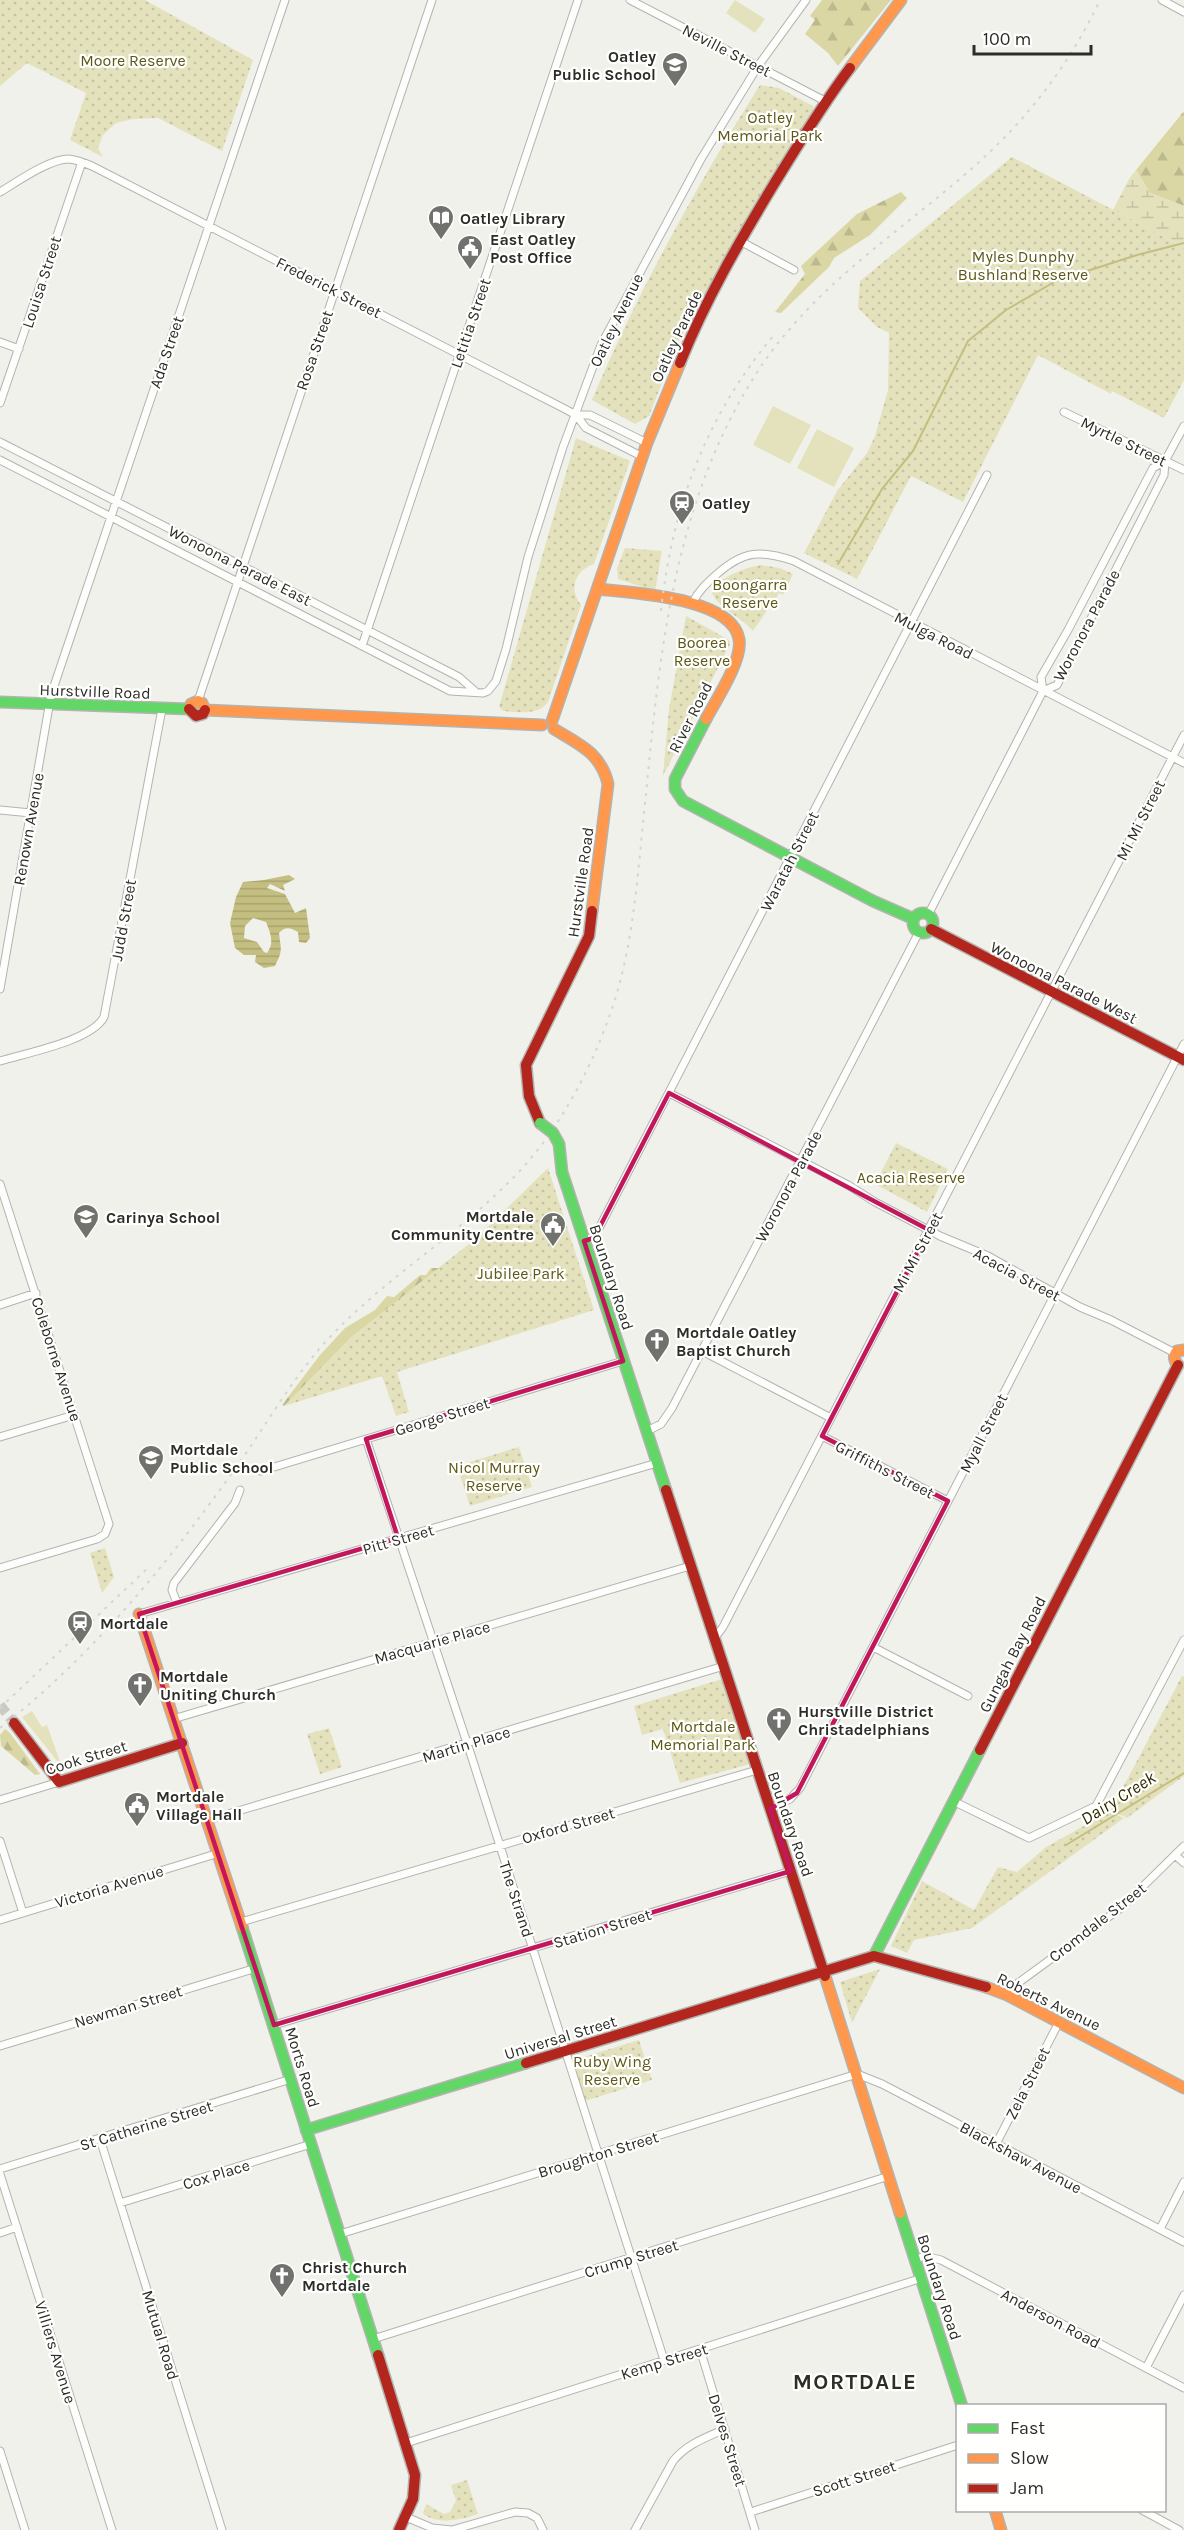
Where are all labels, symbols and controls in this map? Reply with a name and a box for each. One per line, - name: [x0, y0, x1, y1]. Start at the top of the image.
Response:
- scale bar: [974, 18, 1091, 56]
- street label: Neville Street: [679, 20, 774, 81]
- text: 100 m: [983, 28, 1031, 50]
- place label: Oatley Public School: [553, 47, 656, 84]
- school or university icon: Oatley Public School: [660, 50, 690, 88]
- park label: Moore Reserve: [80, 51, 186, 70]
- park label: Oatley Memorial Park: [717, 108, 823, 145]
- library icon: Oatley Library: [426, 203, 456, 241]
- place label: Oatley Library: [460, 209, 565, 228]
- place label: East Oatley Post Office: [490, 230, 576, 267]
- public building icon: East Oatley Post Office: [455, 233, 485, 271]
- street label: Louisa Street: [18, 234, 65, 331]
- park label: Myles Dunphy Bushland Reserve: [958, 247, 1088, 284]
- street label: Frederick Street: [273, 253, 385, 322]
- street label: Oatley Avenue: [586, 270, 647, 370]
- street label: Letitia Street: [446, 276, 495, 371]
- street label: Oatley Parade: [647, 287, 706, 385]
- street label: Rosa Street: [292, 308, 337, 393]
- street label: Ada Street: [145, 314, 188, 391]
- street label: Myrtle Street: [1078, 412, 1170, 470]
- station icon: Oatley: [667, 488, 697, 526]
- place label: Oatley: [702, 494, 750, 513]
- street label: Wonoona Parade East: [165, 521, 314, 610]
- street label: Woronora Parade: [1049, 566, 1124, 684]
- park label: Boongarra Reserve: [712, 575, 788, 612]
- street label: Mulga Road: [891, 607, 976, 663]
- park label: Boorea Reserve: [674, 633, 730, 670]
- street label: River Road: [664, 678, 716, 756]
- street label: Hurstville Road: [39, 680, 151, 703]
- street label: Renown Avenue: [9, 771, 48, 887]
- street label: Mi Mi Street: [1112, 777, 1169, 864]
- street label: Waratah Street: [756, 808, 823, 914]
- street label: Hurstville Road: [563, 826, 598, 938]
- street label: Judd Street: [107, 878, 140, 963]
- street label: Wonoona Parade West: [987, 937, 1140, 1028]
- street label: Woronora Parade: [751, 1127, 826, 1245]
- park label: Acacia Reserve: [857, 1168, 965, 1187]
- school or university icon: Carinya School: [71, 1202, 101, 1240]
- place label: Mortdale Community Centre: [391, 1207, 534, 1244]
- place label: Carinya School: [106, 1208, 220, 1227]
- street label: Mi Mi Street: [888, 1209, 947, 1296]
- public building icon: Mortdale Community Centre: [538, 1210, 568, 1248]
- street label: Boundary Road: [585, 1222, 638, 1332]
- street label: Acacia Street: [970, 1244, 1064, 1305]
- park label: Jubilee Park: [477, 1264, 565, 1283]
- street label: Coleborne Avenue: [27, 1295, 86, 1424]
- place label: Mortdale Oatley Baptist Church: [676, 1323, 796, 1360]
- church icon: Mortdale Oatley Baptist Church: [642, 1326, 672, 1364]
- street label: Myall Street: [955, 1390, 1012, 1476]
- street label: George Street: [393, 1393, 492, 1440]
- street label: Griffiths Street: [832, 1436, 937, 1503]
- place label: Mortdale Public School: [170, 1440, 273, 1477]
- school or university icon: Mortdale Public School: [136, 1443, 166, 1481]
- park label: Nicol Murray Reserve: [448, 1458, 541, 1495]
- street label: Pitt Street: [360, 1520, 436, 1559]
- street label: Gungah Bay Road: [975, 1593, 1050, 1715]
- station icon: Mortdale: [65, 1608, 95, 1646]
- place label: Mortdale: [100, 1614, 168, 1633]
- street label: Macquarie Place: [372, 1617, 492, 1668]
- place label: Mortdale Uniting Church: [160, 1667, 276, 1704]
- church icon: Mortdale Uniting Church: [125, 1670, 155, 1708]
- place label: Hurstville District Christadelphians: [798, 1702, 933, 1739]
- church icon: Hurstville District Christadelphians: [764, 1705, 794, 1743]
- park label: Mortdale Memorial Park: [650, 1717, 756, 1754]
- street label: Martin Place: [420, 1722, 512, 1767]
- street label: Cook Street: [43, 1736, 129, 1779]
- water label: Dairy Creek: [1076, 1766, 1160, 1830]
- street label: Boundary Road: [764, 1769, 817, 1879]
- place label: Mortdale Village Hall: [156, 1787, 242, 1824]
- public building icon: Mortdale Village Hall: [122, 1790, 152, 1828]
- street label: Oxford Street: [520, 1803, 617, 1848]
- street label: The Strand: [495, 1859, 538, 1940]
- street label: Victoria Avenue: [53, 1861, 166, 1912]
- street label: Cromdale Street: [1045, 1879, 1150, 1966]
- street label: Station Street: [551, 1905, 653, 1952]
- street label: Roberts Avenue: [994, 1968, 1104, 2035]
- street label: Newman Street: [72, 1981, 184, 2032]
- street label: Universal Street: [502, 2011, 619, 2064]
- street label: Morts Road: [281, 2025, 324, 2110]
- street label: Zela Street: [1001, 2044, 1054, 2123]
- park label: Ruby Wing Reserve: [573, 2052, 651, 2089]
- street label: St Catherine Street: [77, 2096, 215, 2155]
- street label: Blackshaw Avenue: [957, 2117, 1085, 2198]
- street label: Broughton Street: [536, 2127, 661, 2182]
- street label: Cox Place: [180, 2155, 252, 2194]
- street label: Boundary Road: [913, 2232, 966, 2342]
- street label: Crump Street: [582, 2235, 680, 2282]
- place label: Christ Church Mortdale: [302, 2258, 407, 2295]
- church icon: Christ Church Mortdale: [267, 2261, 297, 2299]
- street label: Anderson Road: [998, 2284, 1104, 2353]
- street label: Mutual Road: [138, 2288, 183, 2382]
- street label: Villiers Avenue: [31, 2299, 80, 2406]
- street label: Kemp Street: [618, 2339, 710, 2384]
- district label: MORTDALE: [793, 2369, 917, 2395]
- street label: Delves Street: [704, 2392, 751, 2489]
- legend: [956, 2404, 1166, 2512]
- text: Fast: [1010, 2417, 1045, 2439]
- text: Slow: [1010, 2447, 1049, 2469]
- street label: Scott Street: [810, 2456, 898, 2501]
- text: Jam: [1010, 2477, 1044, 2499]

